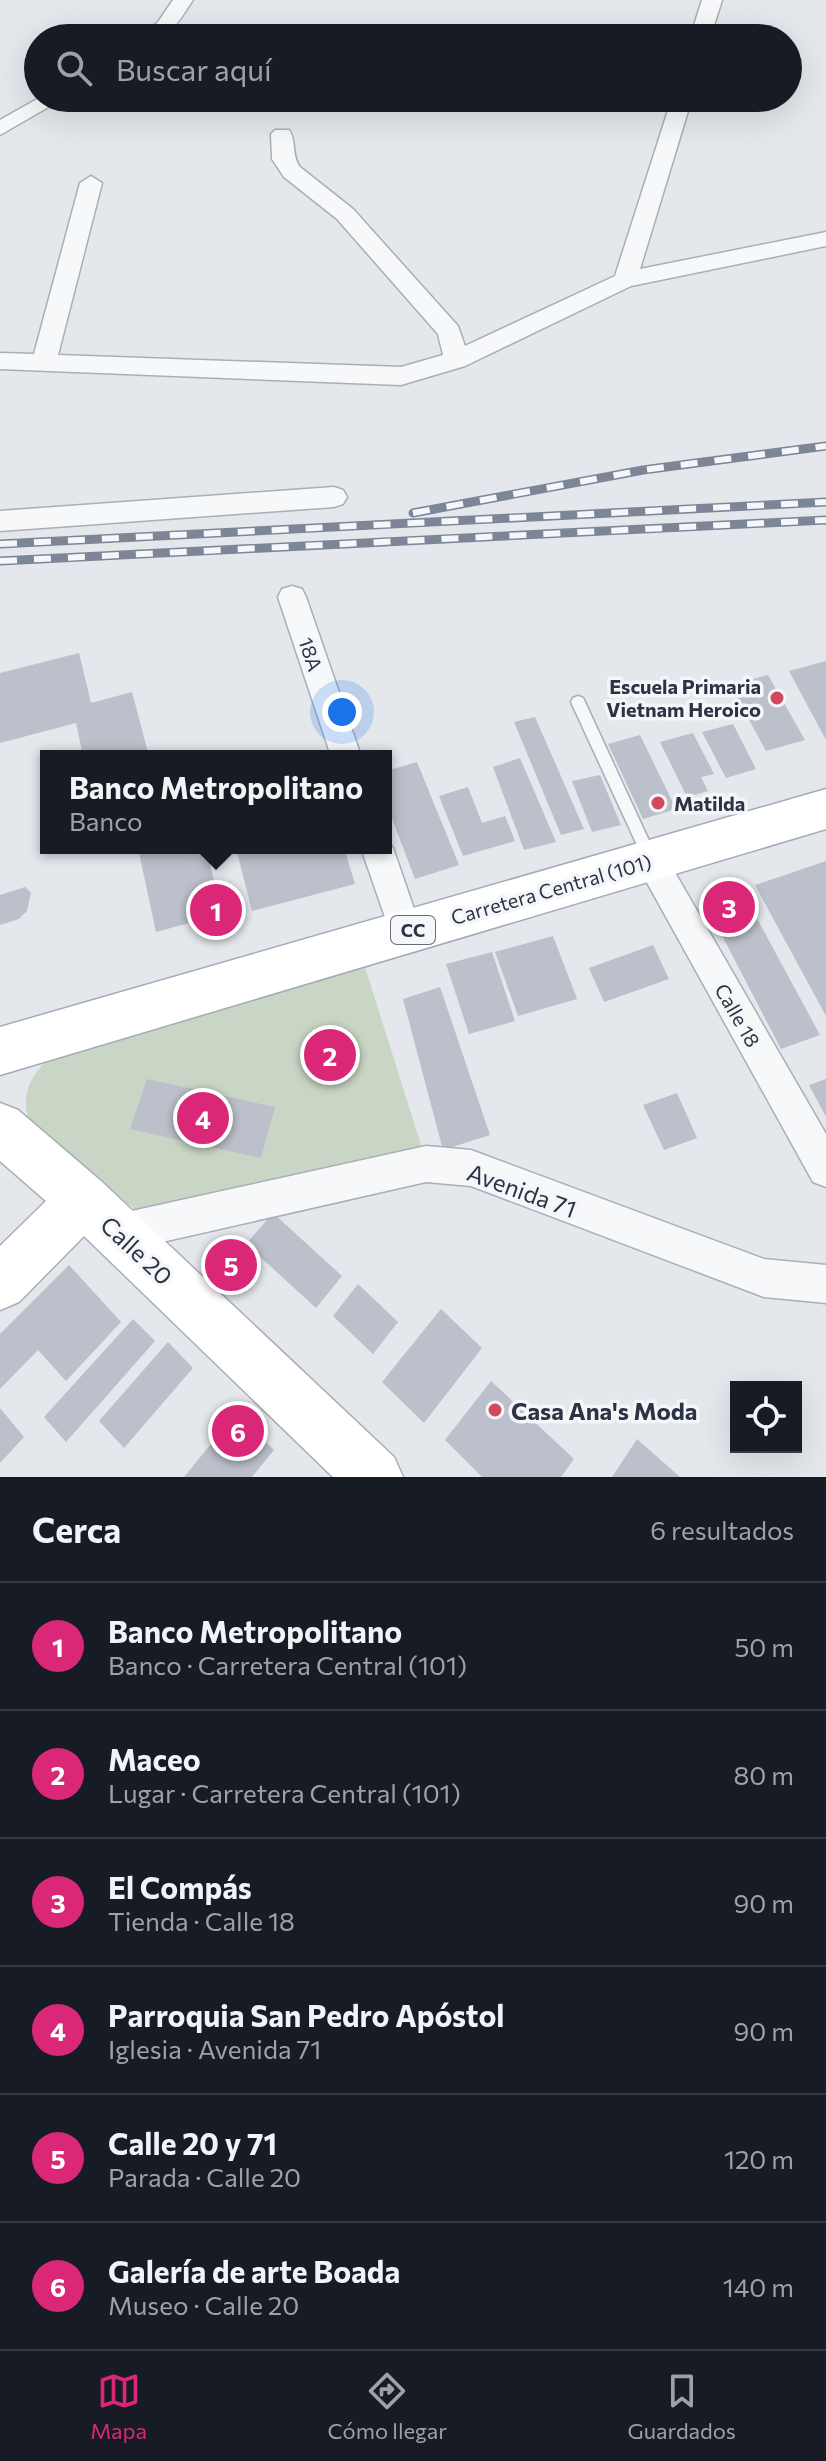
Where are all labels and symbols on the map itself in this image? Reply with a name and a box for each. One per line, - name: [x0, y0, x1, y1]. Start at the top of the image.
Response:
- street label: 18A: [294, 634, 328, 674]
- place label: Escuela Primaria Vietnam Heroico: [606, 674, 761, 721]
- marker: Escuela Primaria Vietnam Heroico: [768, 689, 786, 707]
- your location: [322, 692, 362, 732]
- place label: Matilda: [674, 791, 745, 815]
- marker: Matilda: [649, 794, 667, 812]
- street label: Carretera Central (101): [448, 849, 654, 929]
- pin: 3: [703, 877, 755, 937]
- pin: 1: [190, 880, 242, 940]
- road number: CC: [391, 916, 435, 944]
- street label: Calle 18: [710, 979, 766, 1051]
- pin: 2: [304, 1025, 356, 1085]
- pin: 4: [177, 1088, 229, 1148]
- street label: Avenida 71: [463, 1157, 581, 1223]
- street label: Calle 20: [95, 1210, 179, 1290]
- pin: 5: [205, 1235, 257, 1295]
- place label: Casa Ana's Moda: [511, 1396, 697, 1425]
- pin: 6: [212, 1401, 264, 1461]
- marker: Casa Ana's Moda: [486, 1401, 504, 1419]

